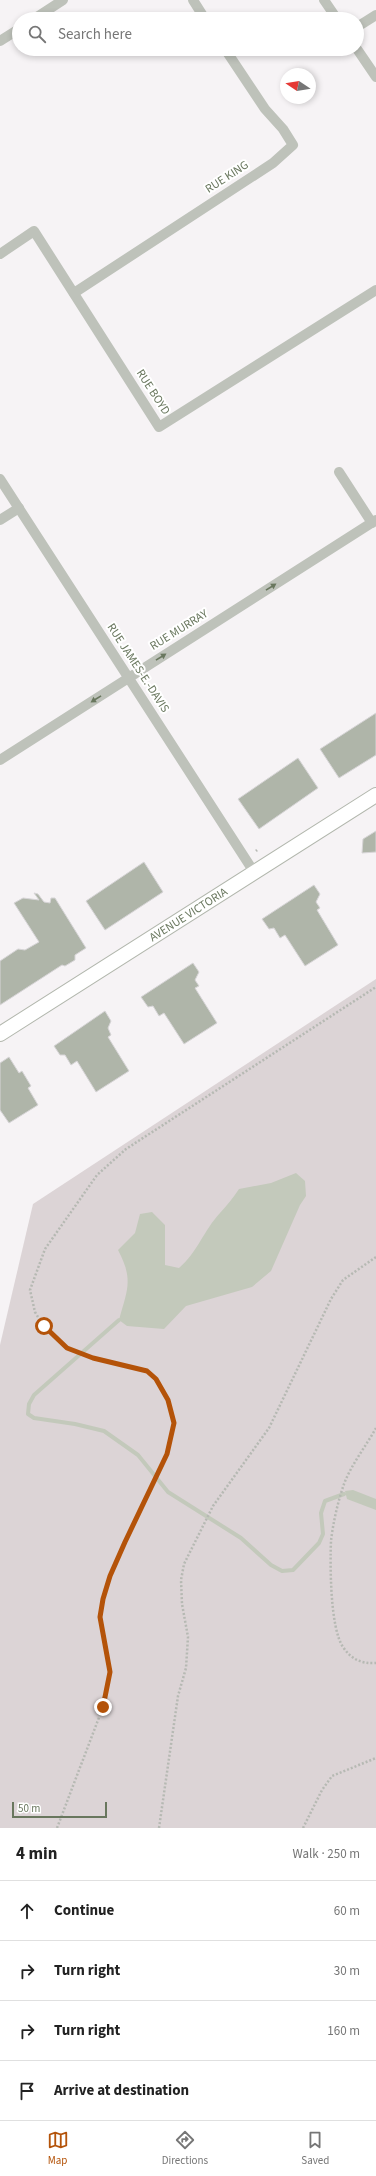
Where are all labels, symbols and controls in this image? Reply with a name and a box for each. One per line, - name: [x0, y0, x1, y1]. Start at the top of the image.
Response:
- search box: [12, 12, 364, 56]
- icon: search: [26, 23, 48, 45]
- text: Search here: [58, 24, 132, 45]
- north arrow: [280, 68, 316, 104]
- street label: RUE KING: [202, 157, 252, 197]
- street label: RUE BOYD: [132, 366, 174, 418]
- one-way arrow: [266, 583, 276, 591]
- street label: RUE MURRAY: [147, 605, 211, 655]
- street label: RUE JAMES-E.-DAVIS: [103, 620, 173, 716]
- one-way arrow: [156, 653, 166, 661]
- one-way arrow: [90, 695, 101, 703]
- street label: AVENUE VICTORIA: [146, 883, 231, 946]
- route start: [35, 1317, 53, 1335]
- route end: [94, 1698, 112, 1716]
- scale bar: [12, 1800, 107, 1819]
- text: 50 m: [18, 1801, 40, 1816]
- text: 4 min: [16, 1842, 57, 1866]
- text: Walk · 250 m: [292, 1845, 360, 1863]
- icon: ahead: [16, 1900, 38, 1922]
- text: Continue: [54, 1900, 114, 1921]
- text: 60 m: [334, 1902, 360, 1920]
- icon: right: [16, 1960, 38, 1982]
- text: Turn right: [54, 1960, 120, 1981]
- text: 30 m: [334, 1962, 360, 1980]
- icon: right: [16, 2020, 38, 2042]
- text: Turn right: [54, 2020, 120, 2041]
- text: 160 m: [327, 2022, 360, 2040]
- icon: arrive: [16, 2080, 38, 2102]
- text: Arrive at destination: [54, 2080, 189, 2101]
- tab: Map: [47, 2129, 69, 2168]
- tab: Directions: [162, 2129, 208, 2168]
- tab: Saved: [301, 2129, 329, 2168]

